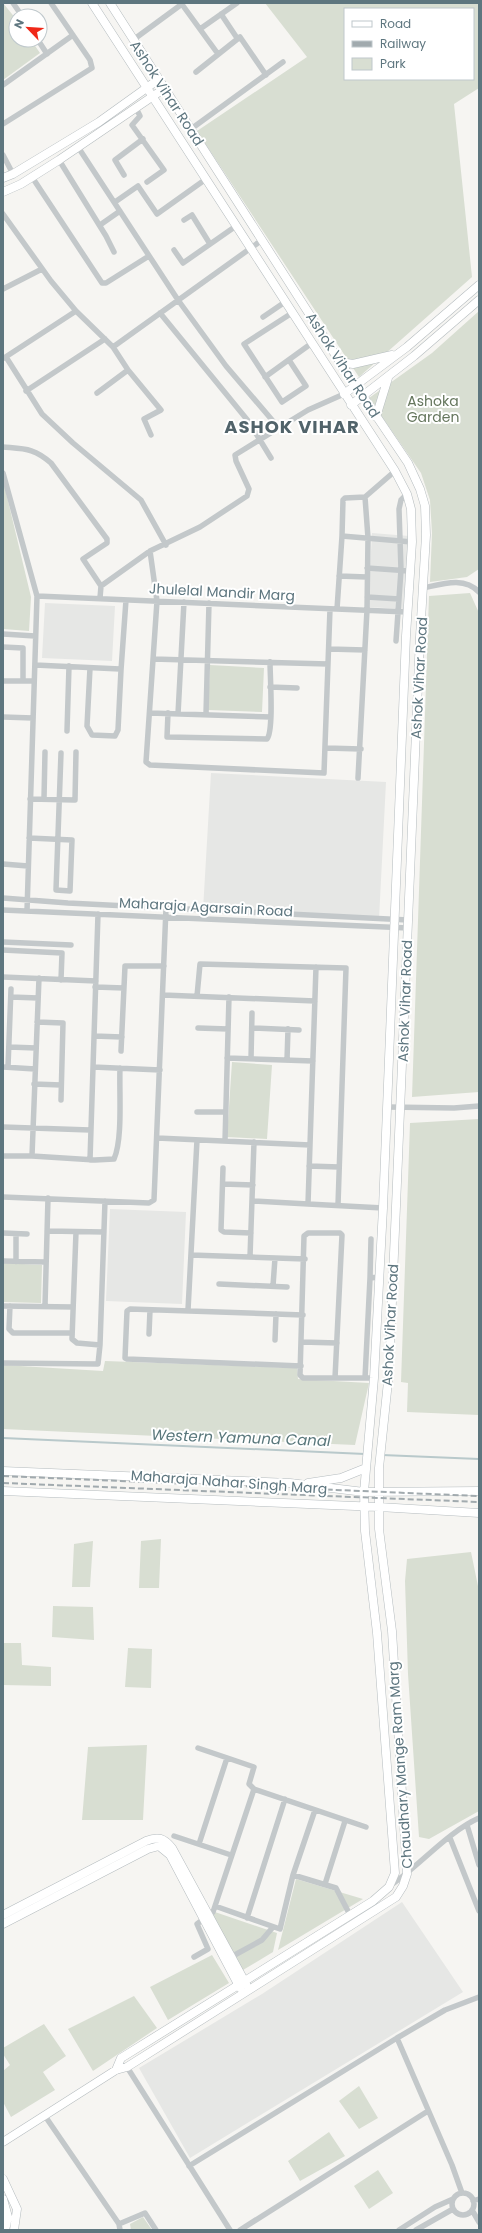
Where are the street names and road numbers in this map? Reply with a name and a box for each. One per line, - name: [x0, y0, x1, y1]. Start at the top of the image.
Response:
- street label: Ashok Vihar Road: [125, 36, 209, 150]
- street label: Ashok Vihar Road: [301, 308, 385, 422]
- street label: Jhulelal Mandir Marg: [149, 578, 295, 606]
- street label: Ashok Vihar Road: [406, 616, 432, 740]
- street label: Maharaja Agarsain Road: [118, 892, 294, 922]
- street label: Ashok Vihar Road: [393, 940, 417, 1062]
- street label: Ashok Vihar Road: [377, 1263, 403, 1387]
- street label: Maharaja Nahar Singh Marg: [130, 1465, 328, 1499]
- street label: Chaudhary Mange Ram Marg: [383, 1661, 417, 1869]

